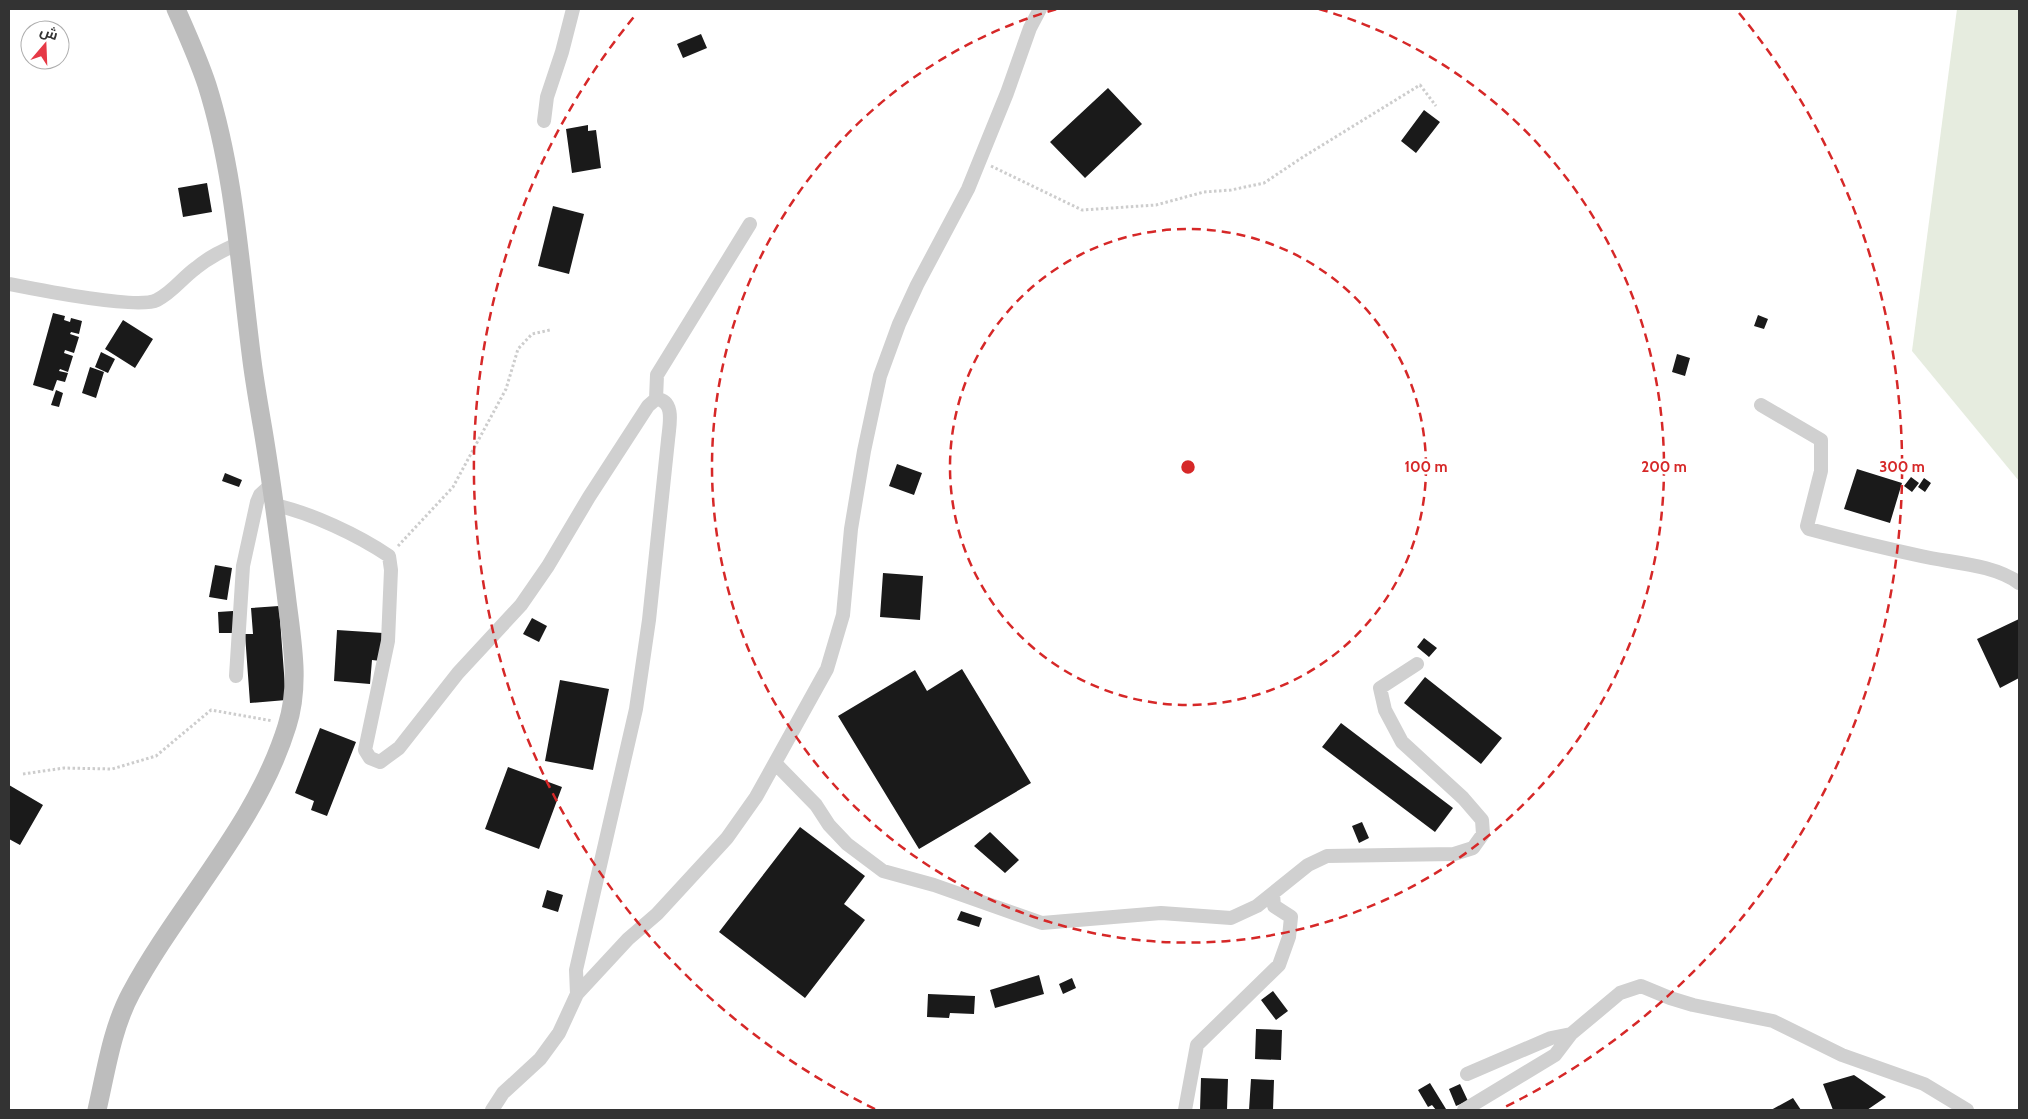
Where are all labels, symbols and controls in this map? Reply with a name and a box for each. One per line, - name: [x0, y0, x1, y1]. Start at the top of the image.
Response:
- north arrow: [20, 20, 70, 70]
- text: ش: [38, 21, 61, 44]
- centre of rings: [1179, 458, 1197, 476]
- text: 100 m: [1404, 458, 1448, 476]
- text: 200 m: [1641, 458, 1687, 476]
- text: 300 m: [1879, 458, 1925, 476]

